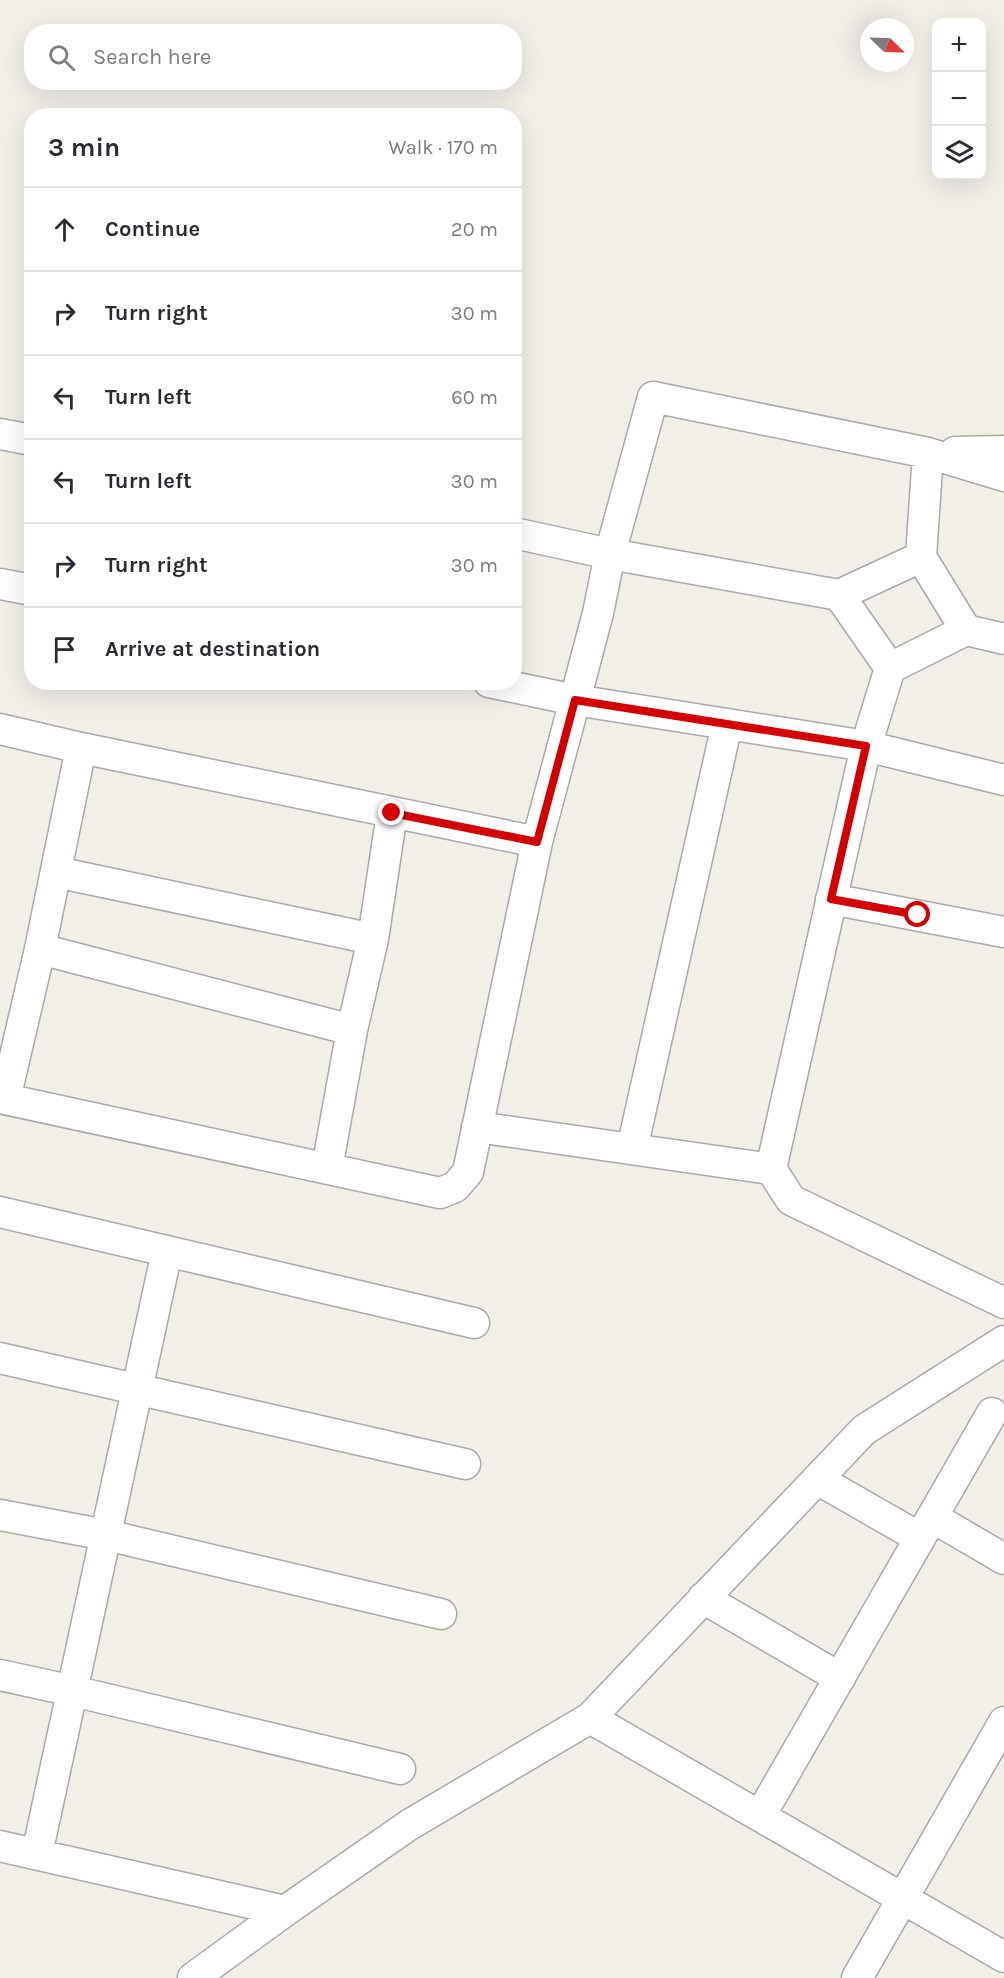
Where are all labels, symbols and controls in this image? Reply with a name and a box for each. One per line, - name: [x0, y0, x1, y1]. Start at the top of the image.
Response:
- north arrow: [860, 18, 914, 72]
- map controls: [932, 18, 986, 180]
- button: +: [932, 18, 986, 72]
- search box: [24, 24, 522, 90]
- icon: search: [45, 41, 78, 74]
- text: Search here: [93, 44, 211, 70]
- button: −: [932, 72, 986, 126]
- button: layers: [932, 126, 986, 180]
- text: 3 min: [48, 132, 120, 163]
- text: Walk · 170 m: [388, 136, 498, 159]
- icon: ahead: [48, 213, 81, 246]
- text: Continue: [105, 216, 200, 242]
- text: 20 m: [451, 218, 498, 241]
- icon: right: [48, 297, 81, 330]
- text: Turn right: [105, 300, 208, 326]
- text: 30 m: [451, 302, 498, 325]
- icon: left: [48, 381, 81, 414]
- text: Turn left: [105, 384, 192, 410]
- text: 60 m: [451, 386, 498, 409]
- icon: left: [48, 465, 81, 498]
- text: Turn left: [105, 468, 192, 494]
- text: 30 m: [451, 470, 498, 493]
- icon: right: [48, 549, 81, 582]
- text: Turn right: [105, 552, 208, 578]
- text: 30 m: [451, 554, 498, 577]
- icon: arrive: [48, 633, 81, 666]
- text: Arrive at destination: [105, 636, 320, 662]
- route end: [378, 799, 404, 825]
- route start: [904, 901, 930, 927]

